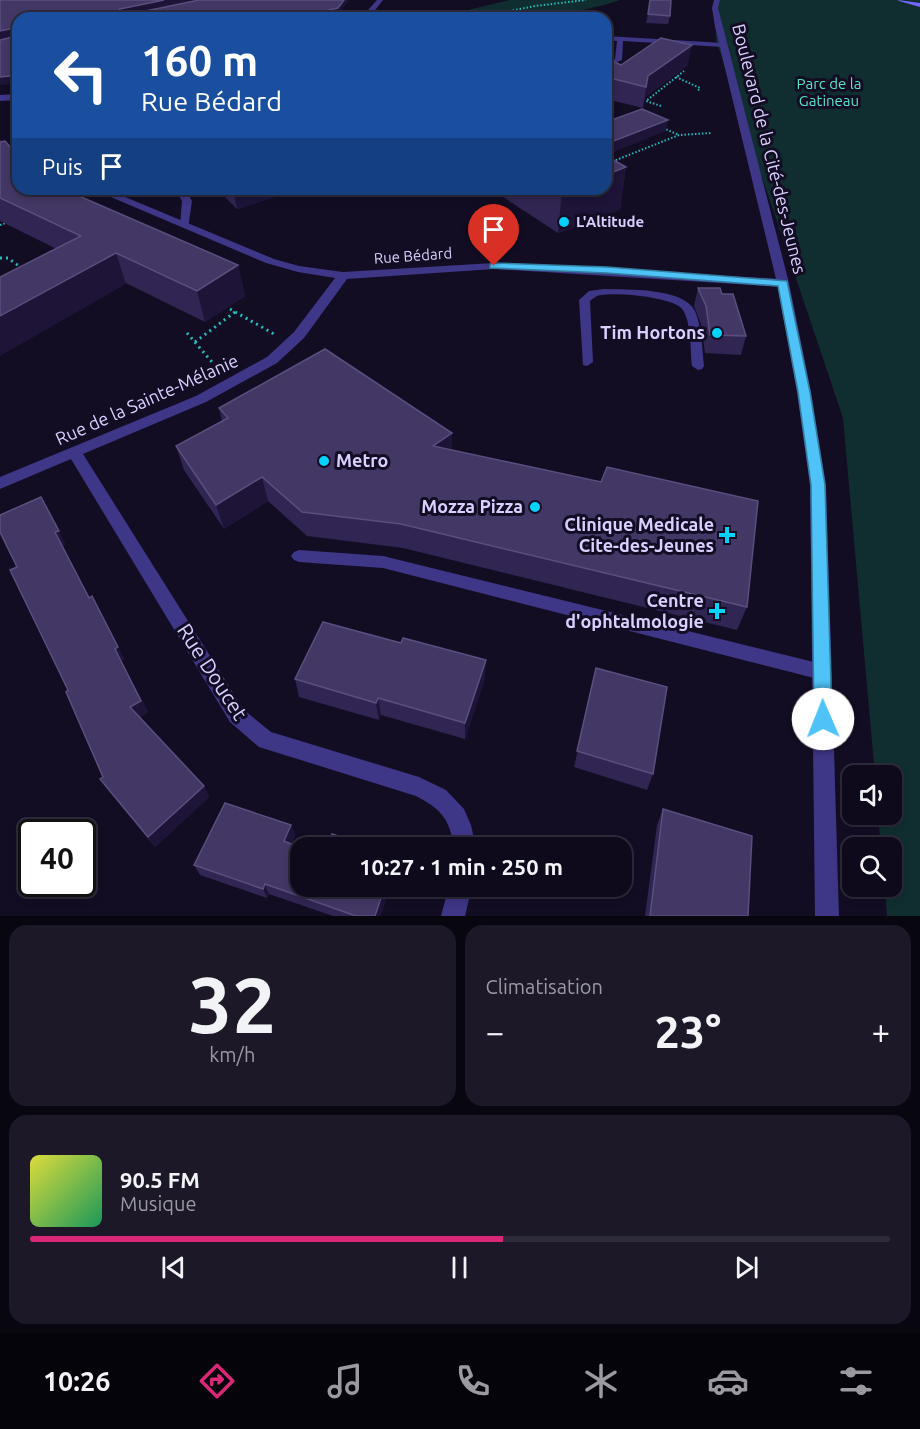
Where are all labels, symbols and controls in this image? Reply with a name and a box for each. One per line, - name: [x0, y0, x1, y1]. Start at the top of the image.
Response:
- street label: Boulevard de la Cité-des-Jeunes: [729, 22, 811, 276]
- icon: left: [42, 36, 120, 114]
- text: 160 m: [141, 37, 258, 84]
- park label: Parc de la Gatineau: [797, 75, 861, 109]
- text: Rue Bédard: [141, 86, 282, 116]
- icon: arrive: [95, 150, 128, 183]
- text: Puis: [42, 154, 83, 179]
- pin: [468, 204, 519, 266]
- icon: arrive: [477, 213, 510, 246]
- place label: L'Altitude: [576, 213, 644, 230]
- marker: L'Altitude: [557, 215, 571, 229]
- street label: Rue Bédard: [373, 244, 453, 267]
- place label: Tim Hortons: [600, 322, 705, 342]
- marker: Tim Hortons: [710, 326, 724, 340]
- street label: Rue de la Sainte-Mélanie: [52, 350, 241, 448]
- place label: Metro: [336, 450, 388, 470]
- marker: Metro: [317, 454, 331, 468]
- place label: Mozza Pizza: [421, 496, 523, 516]
- marker: Mozza Pizza: [528, 500, 542, 514]
- place label: Clinique Medicale Cite-des-Jeunes: [564, 514, 714, 555]
- marker: Clinique Medicale Cite-des-Jeunes: [718, 526, 736, 544]
- place label: Centre d'ophtalmologie: [565, 590, 704, 631]
- marker: Centre d'ophtalmologie: [708, 602, 726, 620]
- street label: Rue Doucet: [173, 619, 253, 724]
- position arrow: [791, 687, 855, 751]
- map controls: [842, 765, 902, 897]
- button: sound: [842, 765, 902, 825]
- speed limit sign: 40: [18, 819, 96, 897]
- button: search: [842, 837, 902, 897]
- text: 10:27 · 1 min · 250 m: [359, 854, 563, 879]
- text: 32: [188, 960, 276, 1048]
- text: Climatisation: [486, 975, 603, 998]
- text: 23°: [654, 1006, 721, 1057]
- text: −: [486, 1013, 504, 1050]
- text: +: [871, 1013, 890, 1050]
- text: km/h: [209, 1043, 255, 1066]
- text: 90.5 FM: [120, 1167, 200, 1192]
- text: Musique: [120, 1192, 197, 1215]
- icon: previous: [157, 1251, 190, 1284]
- icon: pause: [443, 1251, 476, 1284]
- icon: next: [730, 1251, 763, 1284]
- icon: directions: [196, 1360, 238, 1402]
- icon: music: [324, 1360, 366, 1402]
- icon: phone: [452, 1360, 494, 1402]
- icon: climate: [580, 1360, 622, 1402]
- icon: car: [707, 1360, 749, 1402]
- icon: filters: [835, 1360, 877, 1402]
- text: 10:26: [43, 1366, 110, 1396]

